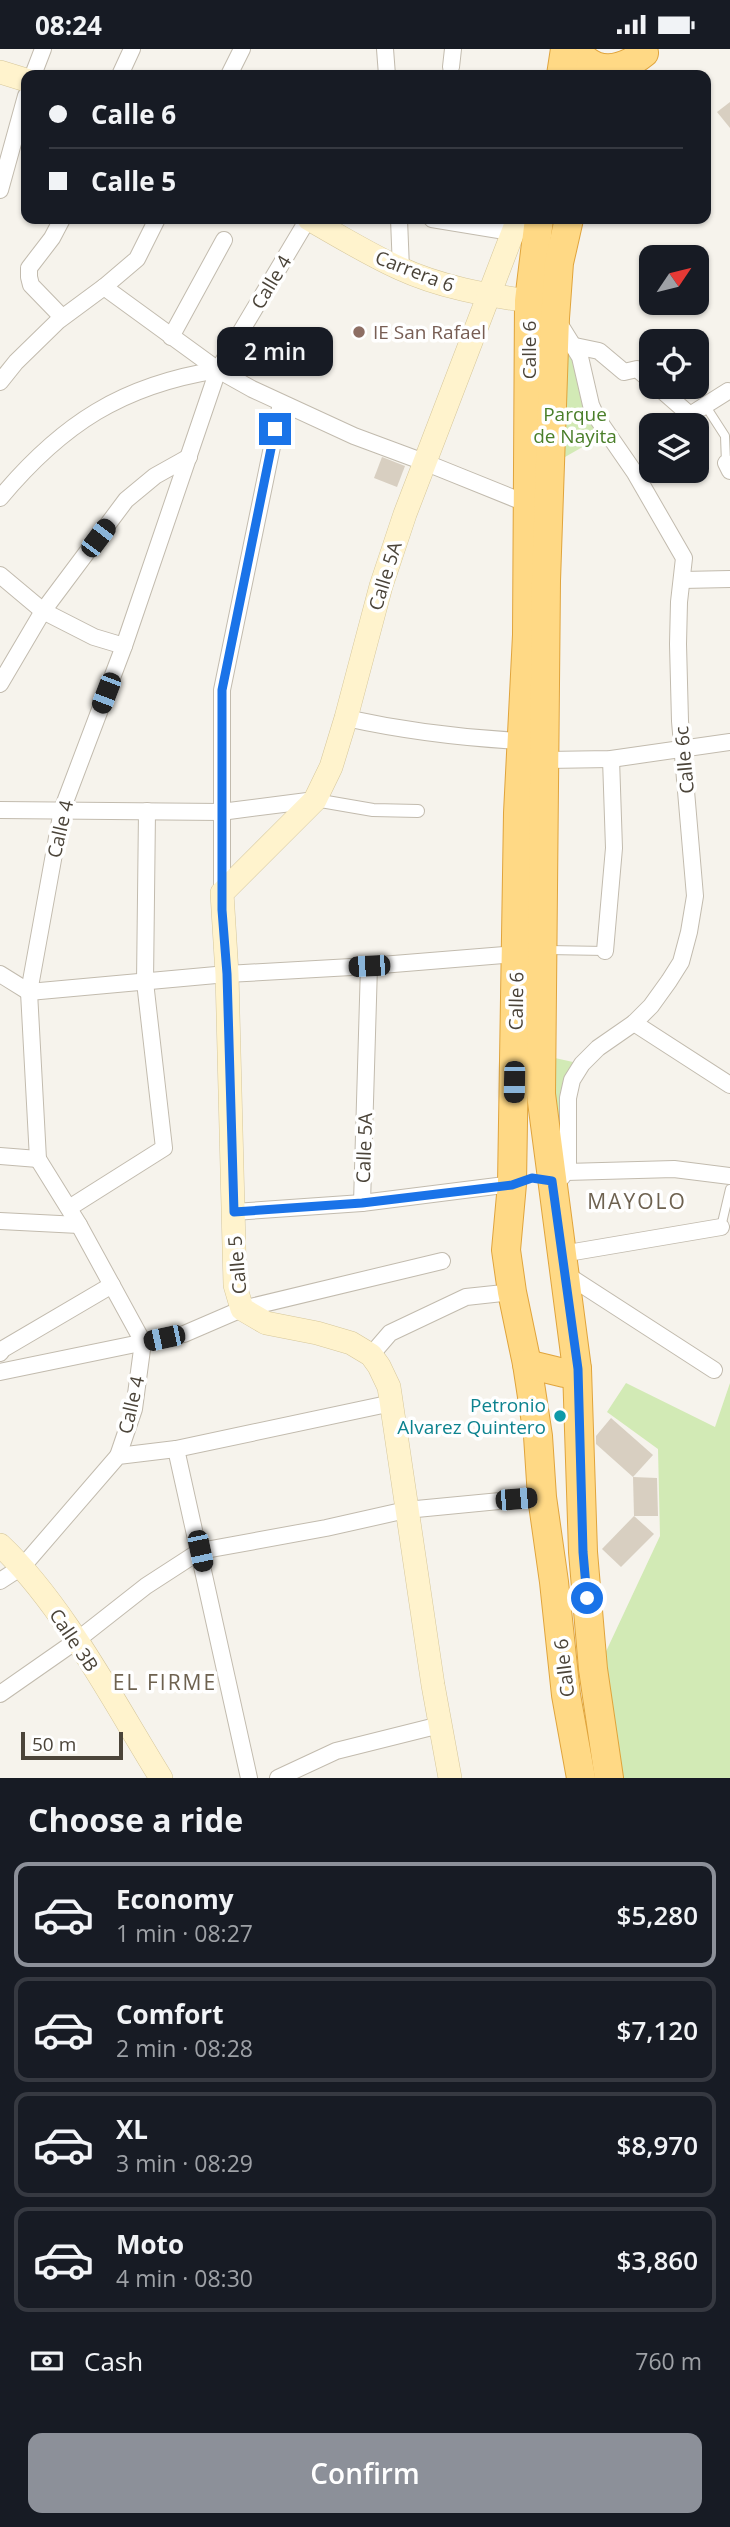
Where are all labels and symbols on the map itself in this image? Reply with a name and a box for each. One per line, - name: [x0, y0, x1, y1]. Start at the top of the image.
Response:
- street label: Carrera 6: [372, 244, 458, 298]
- north arrow: [639, 245, 709, 315]
- street label: Calle 4: [245, 250, 297, 314]
- place label: IE San Rafael: [373, 319, 486, 345]
- street label: Calle 6: [516, 321, 542, 379]
- marker: IE San Rafael: [351, 324, 367, 340]
- callout: 2 min: [217, 327, 333, 377]
- park label: Parque de Nayita: [533, 401, 617, 449]
- route end: [259, 413, 291, 445]
- car: [77, 515, 120, 561]
- street label: Calle 5A: [362, 538, 408, 614]
- car: [89, 670, 124, 716]
- street label: Calle 6c: [668, 725, 700, 795]
- street label: Calle 4: [41, 797, 79, 860]
- car: [348, 954, 391, 978]
- street label: Calle 6: [502, 971, 530, 1031]
- car: [504, 1061, 525, 1103]
- street label: Calle 5A: [350, 1112, 378, 1184]
- district label: MAYOLO: [587, 1187, 687, 1215]
- street label: Calle 5: [221, 1235, 253, 1295]
- car: [142, 1323, 187, 1353]
- street label: Calle 4: [112, 1373, 150, 1436]
- place label: Petronio Alvarez Quintero: [397, 1392, 546, 1440]
- marker: Petronio Alvarez Quintero: [552, 1408, 568, 1424]
- car: [495, 1487, 538, 1511]
- car: [186, 1528, 215, 1574]
- route start: [571, 1582, 603, 1614]
- street label: Calle 3B: [43, 1603, 105, 1677]
- street label: Calle 6: [548, 1637, 580, 1699]
- district label: EL FIRME: [113, 1668, 217, 1696]
- scale bar: [21, 1729, 122, 1761]

